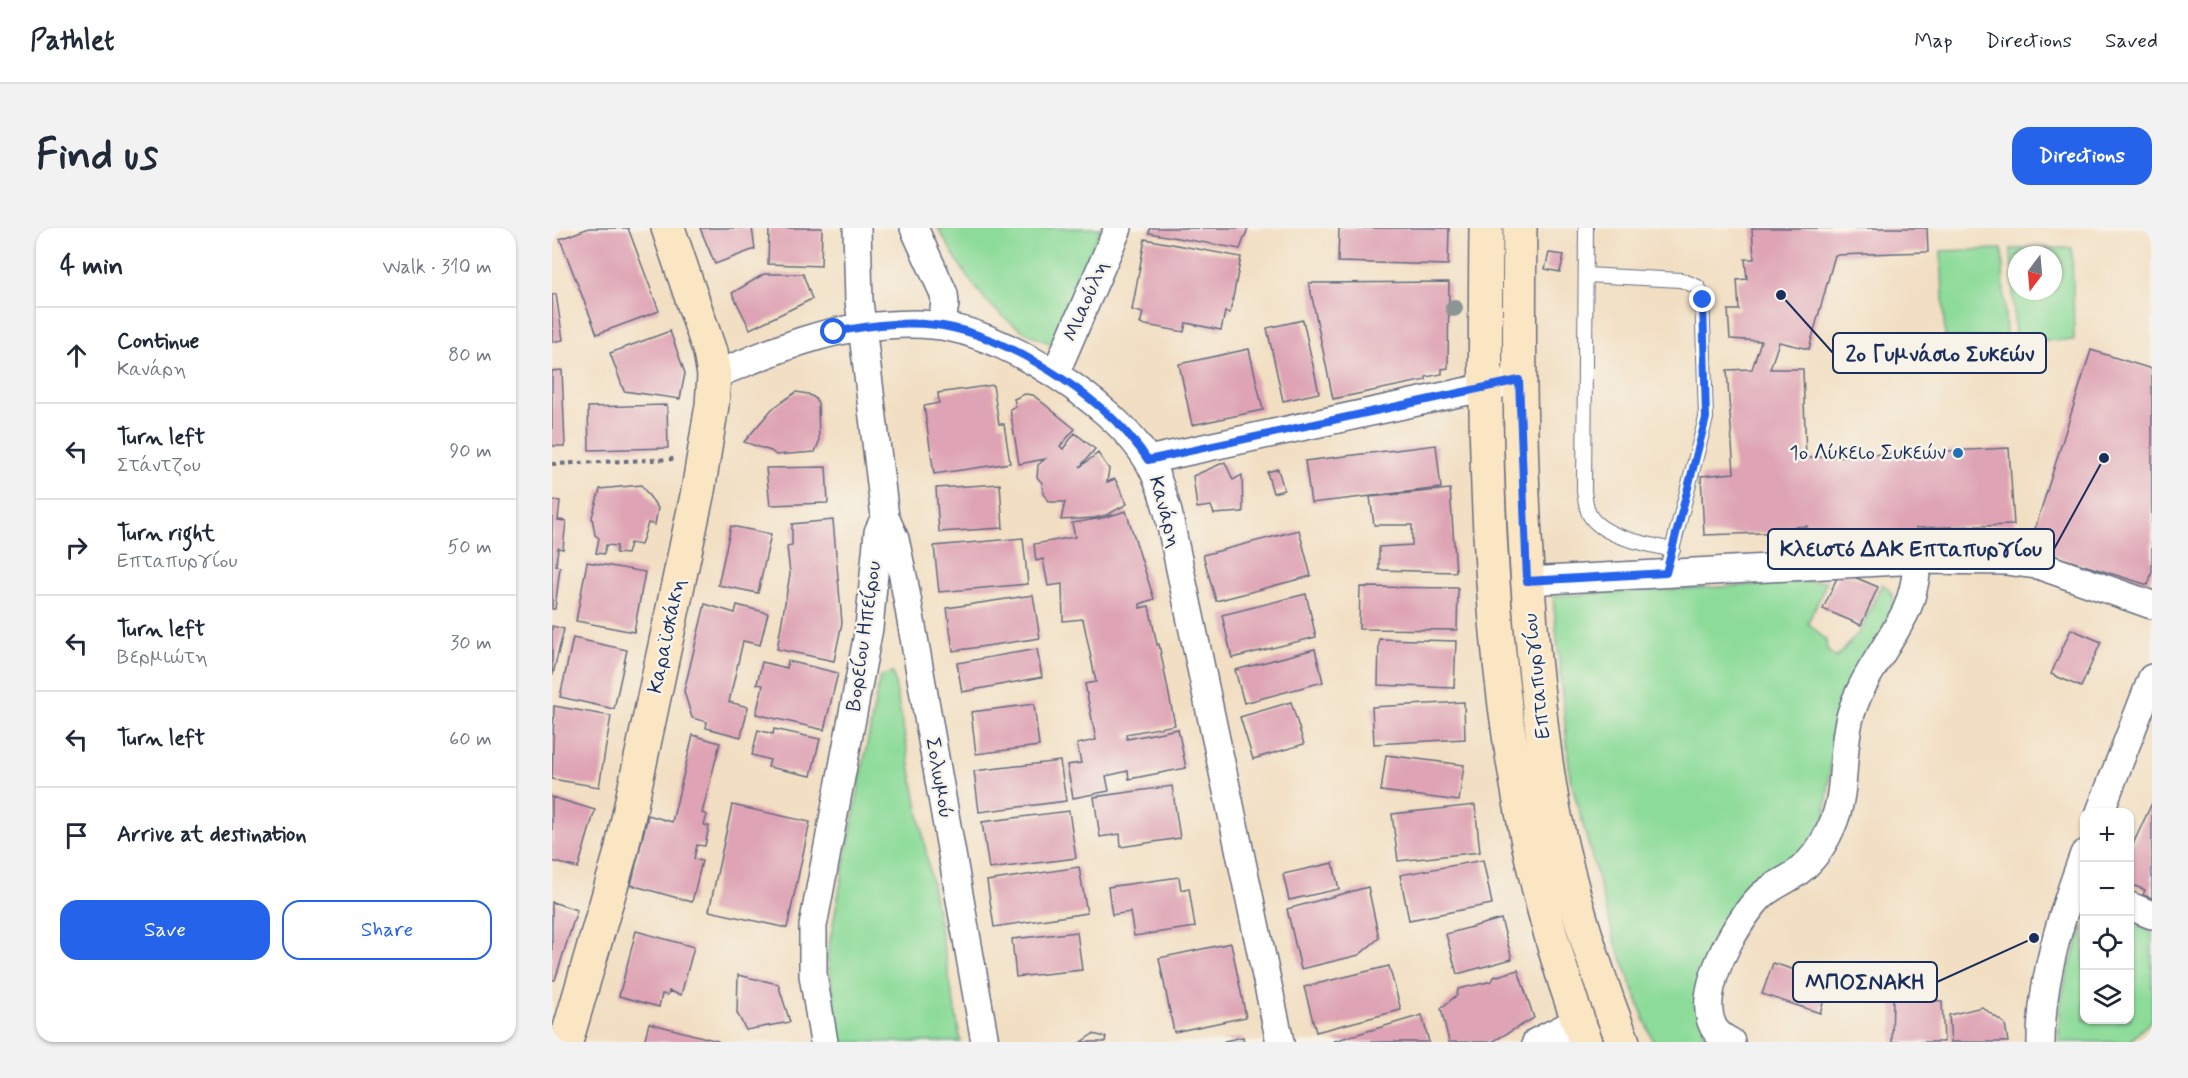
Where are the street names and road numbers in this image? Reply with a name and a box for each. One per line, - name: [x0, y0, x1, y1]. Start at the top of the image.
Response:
- street label: Μιαούλη: [1056, 256, 1116, 346]
- street label: Κανάρη: [1141, 473, 1189, 551]
- street label: Βορείου Ηπείρου: [840, 559, 888, 713]
- street label: Καραϊσκάκη: [641, 576, 693, 696]
- street label: Επταπυργίου: [1516, 612, 1558, 740]
- street label: Σολωμού: [918, 735, 960, 821]

